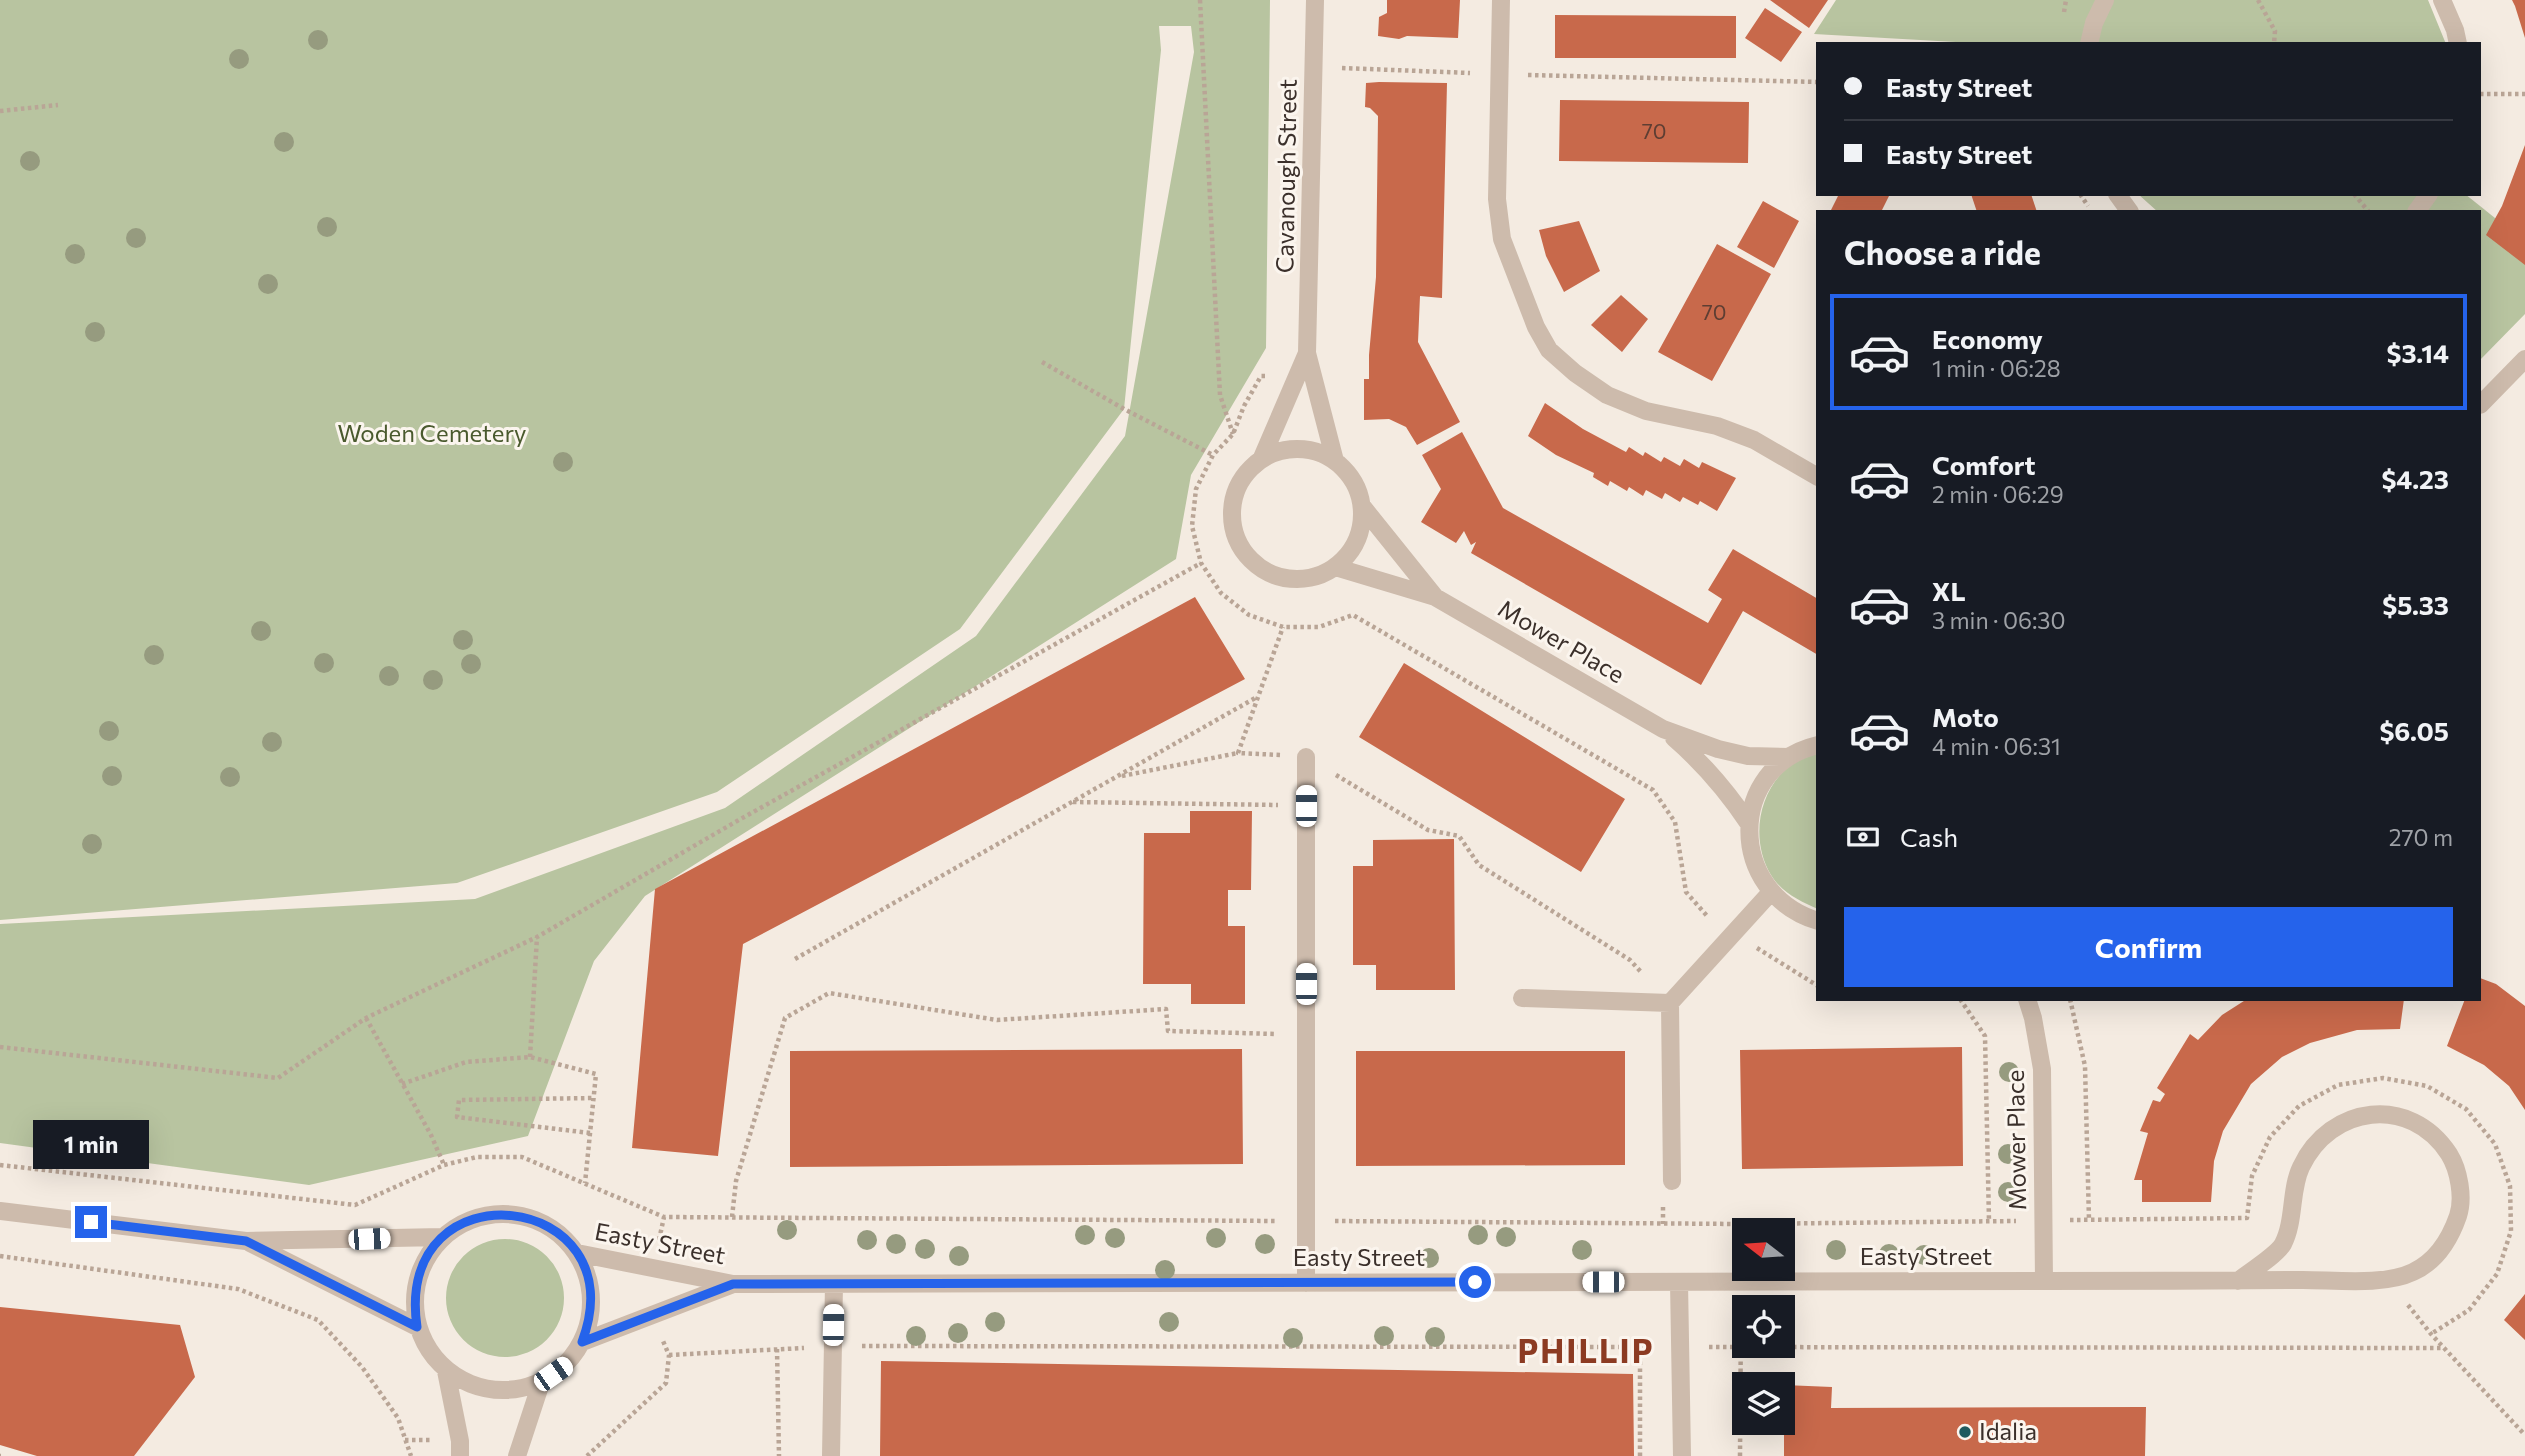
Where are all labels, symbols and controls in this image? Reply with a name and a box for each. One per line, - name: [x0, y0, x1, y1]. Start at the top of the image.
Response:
- text: Easty Street: [1886, 71, 2032, 102]
- street label: Cavanough Street: [1269, 79, 1302, 273]
- house number: 70: [1642, 118, 1666, 143]
- text: Easty Street: [1886, 138, 2032, 169]
- text: Choose a ride: [1844, 232, 2041, 272]
- house number: 70: [1702, 299, 1726, 324]
- icon: car: [1848, 321, 1911, 384]
- text: Economy: [1932, 323, 2043, 354]
- text: $3.14: [2387, 337, 2449, 368]
- text: 1 min · 06:28: [1932, 354, 2061, 382]
- park label: Woden Cemetery: [338, 418, 526, 447]
- icon: car: [1848, 447, 1911, 510]
- text: Comfort: [1932, 449, 2035, 480]
- text: $4.23: [2381, 463, 2449, 494]
- text: 2 min · 06:29: [1932, 480, 2064, 508]
- icon: car: [1848, 573, 1911, 636]
- text: XL: [1932, 575, 1966, 606]
- text: $5.33: [2382, 589, 2449, 620]
- street label: Mower Place: [1494, 593, 1630, 688]
- text: 3 min · 06:30: [1932, 606, 2065, 634]
- icon: car: [1848, 699, 1911, 762]
- text: Moto: [1932, 701, 1999, 732]
- text: $6.05: [2379, 715, 2449, 746]
- text: 4 min · 06:31: [1932, 732, 2061, 760]
- car: [1296, 785, 1317, 827]
- icon: cash: [1844, 818, 1882, 856]
- text: Cash: [1900, 821, 1958, 852]
- text: 270 m: [2389, 823, 2453, 851]
- button: Confirm: [1844, 907, 2453, 987]
- car: [1296, 963, 1317, 1005]
- street label: Mower Place: [2000, 1069, 2031, 1211]
- callout: 1 min: [33, 1120, 149, 1170]
- text: 1 min: [64, 1130, 118, 1158]
- route end: [75, 1206, 107, 1238]
- street label: Easty Street: [593, 1216, 728, 1269]
- north arrow: [1732, 1218, 1796, 1281]
- map controls: [1732, 1218, 1795, 1435]
- car: [348, 1228, 391, 1250]
- street label: Easty Street: [1860, 1241, 1992, 1270]
- street label: Easty Street: [1293, 1242, 1425, 1271]
- route start: [1459, 1266, 1491, 1298]
- car: [1583, 1272, 1625, 1293]
- button: locate: [1732, 1295, 1795, 1358]
- car: [823, 1304, 844, 1346]
- district label: PHILLIP: [1518, 1330, 1654, 1370]
- car: [530, 1353, 577, 1395]
- button: layers: [1732, 1372, 1795, 1435]
- place label: Idalia: [1979, 1416, 2037, 1445]
- marker: Idalia: [1957, 1424, 1973, 1440]

